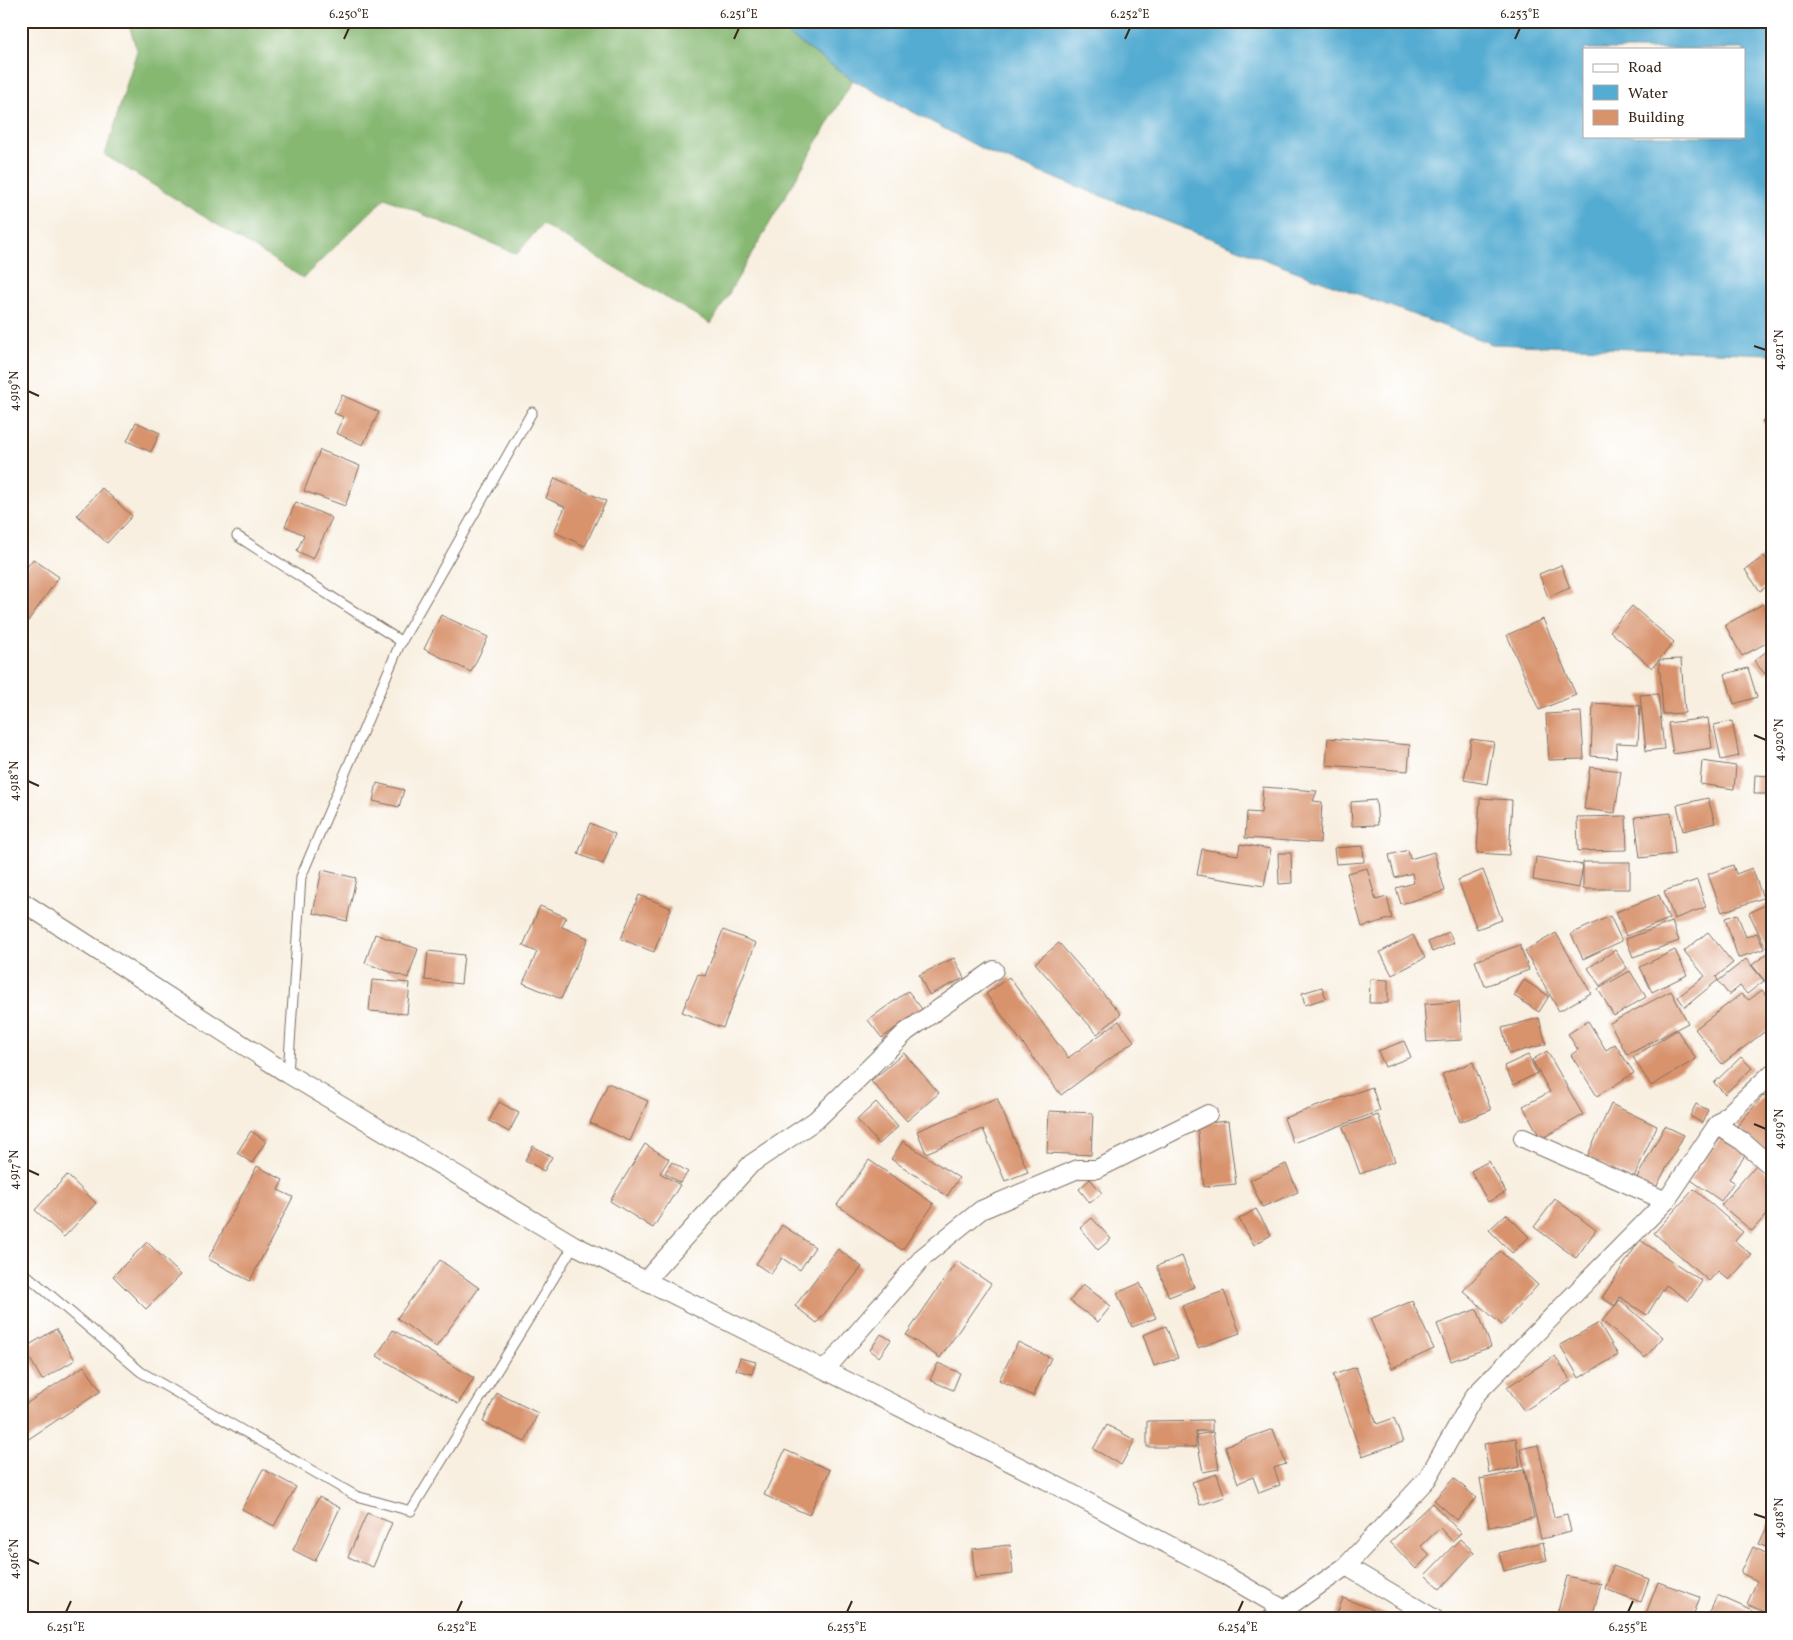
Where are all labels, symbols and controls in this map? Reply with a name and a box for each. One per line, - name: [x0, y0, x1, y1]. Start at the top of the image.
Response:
- text: 6.250°E: [329, 7, 369, 23]
- text: 6.251°E: [720, 7, 758, 23]
- text: 6.252°E: [1110, 7, 1150, 23]
- text: 6.253°E: [1501, 7, 1539, 23]
- legend: [1583, 48, 1746, 138]
- text: Road: [1628, 58, 1662, 79]
- text: Water: [1628, 84, 1668, 105]
- text: Building: [1628, 108, 1685, 129]
- text: 4.921°N: [1772, 330, 1788, 370]
- text: 4.919°N: [7, 371, 23, 411]
- text: 4.920°N: [1772, 718, 1788, 761]
- text: 4.918°N: [7, 761, 23, 801]
- text: 4.919°N: [1772, 1109, 1788, 1149]
- text: 4.917°N: [7, 1150, 23, 1190]
- text: 4.918°N: [1772, 1498, 1788, 1538]
- text: 4.916°N: [7, 1539, 23, 1579]
- text: 6.251°E: [47, 1620, 85, 1636]
- text: 6.252°E: [437, 1620, 477, 1636]
- text: 6.253°E: [828, 1620, 866, 1636]
- text: 6.254°E: [1218, 1620, 1258, 1636]
- text: 6.255°E: [1609, 1620, 1647, 1636]

